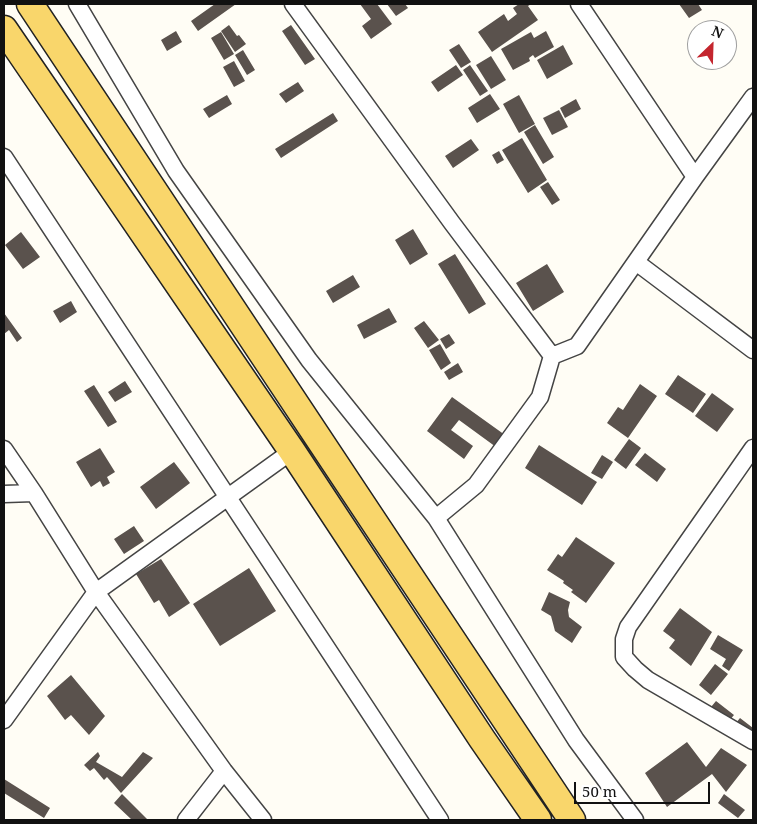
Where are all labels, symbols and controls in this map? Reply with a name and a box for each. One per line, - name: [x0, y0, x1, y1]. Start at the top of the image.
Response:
- north arrow: [687, 20, 737, 70]
- text: N: [709, 21, 727, 43]
- scale bar: [577, 772, 713, 804]
- text: 50 m: [582, 781, 617, 801]

